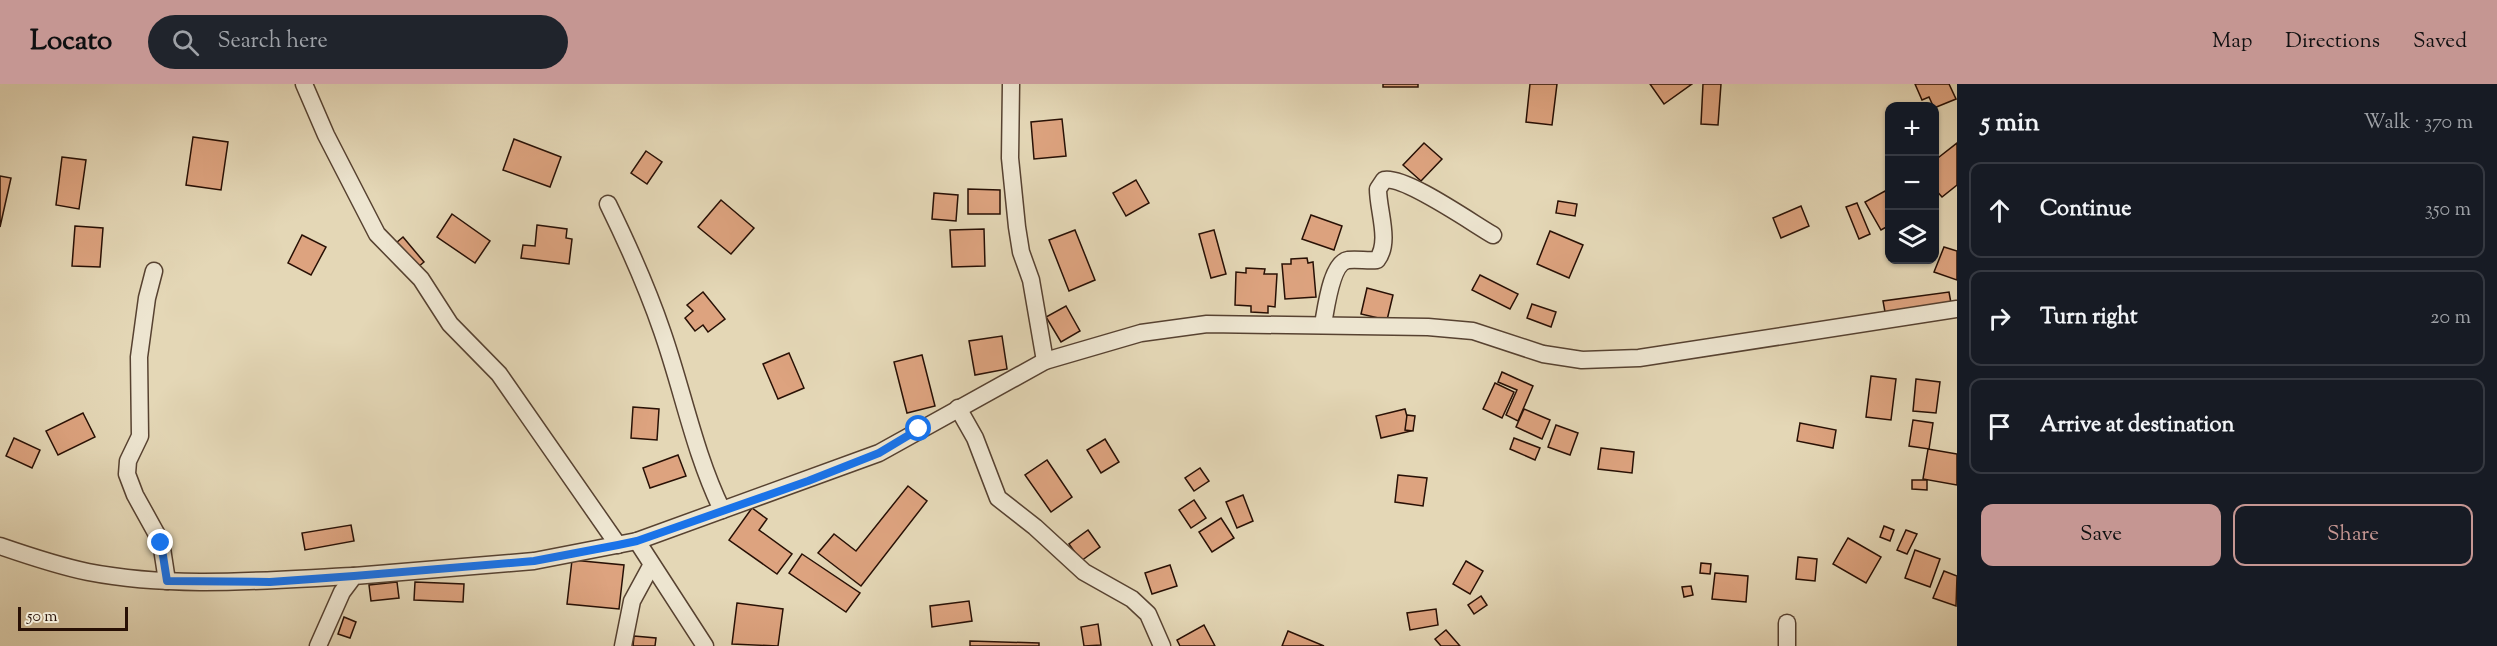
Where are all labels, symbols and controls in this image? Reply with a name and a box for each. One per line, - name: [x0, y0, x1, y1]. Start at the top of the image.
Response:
- search box: [148, 15, 568, 69]
- text: Locato: [30, 22, 112, 62]
- icon: search: [169, 26, 202, 59]
- text: Search here: [217, 26, 328, 58]
- text: Map: [2212, 27, 2252, 57]
- text: Directions: [2285, 27, 2380, 57]
- text: Saved: [2413, 27, 2467, 57]
- map controls: [1885, 102, 1939, 264]
- button: +: [1885, 102, 1939, 156]
- text: 5 min: [1981, 105, 2040, 142]
- text: Walk · 370 m: [2363, 109, 2473, 138]
- button: −: [1885, 156, 1939, 210]
- icon: ahead: [1983, 194, 2016, 227]
- text: Continue: [2040, 194, 2131, 226]
- text: 350 m: [2425, 196, 2471, 225]
- button: layers: [1885, 210, 1939, 264]
- icon: right: [1983, 302, 2016, 335]
- text: Turn right: [2040, 302, 2137, 334]
- text: 20 m: [2430, 304, 2471, 333]
- icon: arrive: [1983, 410, 2016, 443]
- text: Arrive at destination: [2040, 410, 2235, 442]
- route start: [905, 415, 931, 441]
- button: Save: [1981, 504, 2221, 566]
- button: Share: [2233, 504, 2473, 566]
- route end: [147, 529, 173, 555]
- scale bar: [18, 604, 128, 632]
- text: 50 m: [27, 606, 58, 629]

